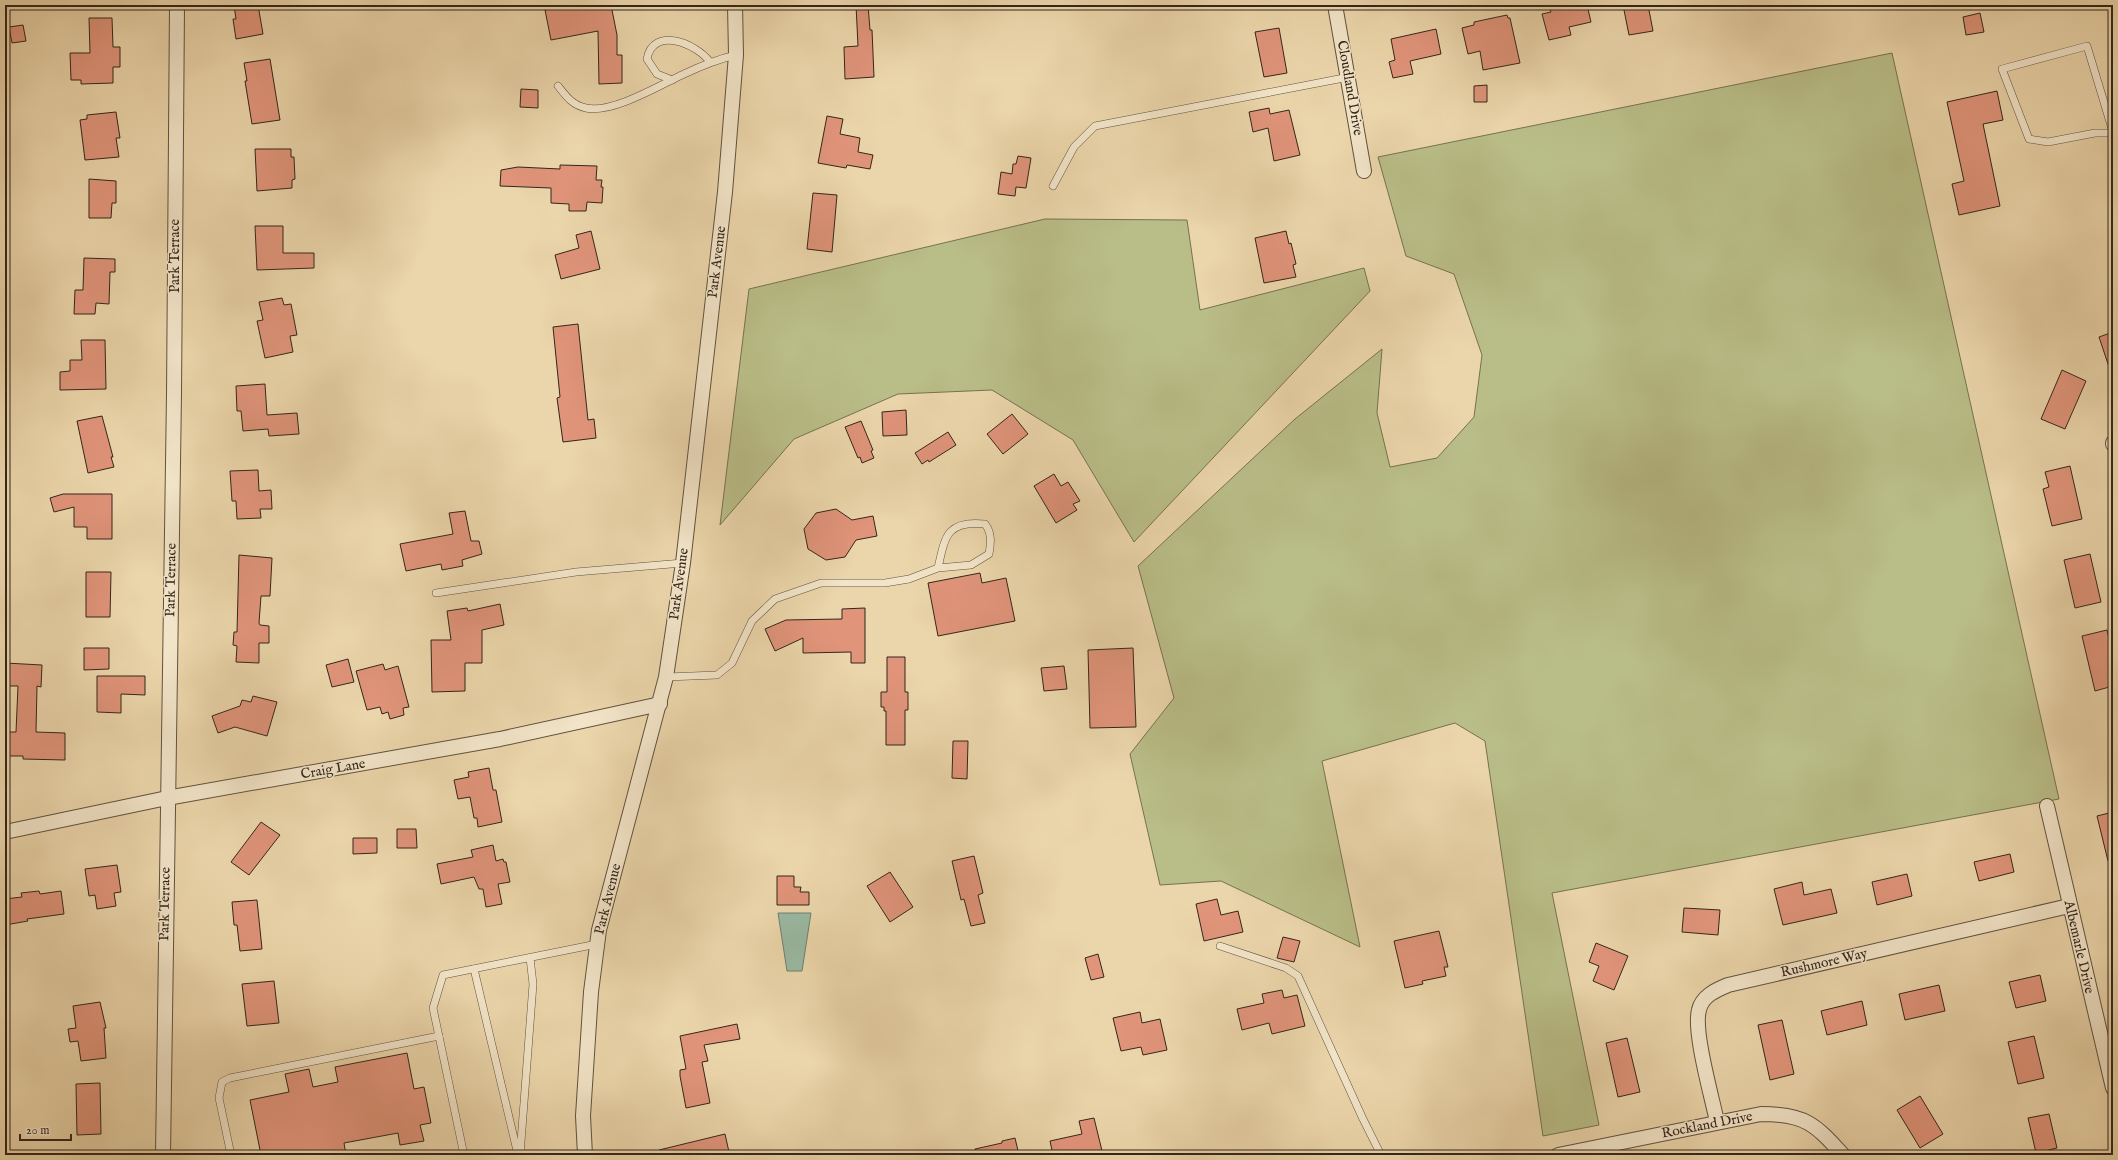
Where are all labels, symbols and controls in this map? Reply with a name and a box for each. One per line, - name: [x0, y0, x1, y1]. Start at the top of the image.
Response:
- street label: Cloudland Drive: [1333, 39, 1367, 138]
- street label: Park Terrace: [166, 219, 184, 293]
- street label: Park Avenue: [704, 224, 730, 299]
- street label: Park Terrace: [161, 542, 181, 617]
- street label: Park Avenue: [665, 546, 693, 621]
- street label: Craig Lane: [299, 754, 367, 784]
- street label: Park Avenue: [591, 861, 626, 936]
- street label: Park Terrace: [155, 866, 175, 941]
- street label: Albemarle Drive: [2059, 898, 2099, 996]
- street label: Rushmore Way: [1779, 944, 1869, 982]
- street label: Rockland Drive: [1660, 1107, 1754, 1143]
- scale bar: [20, 1116, 71, 1142]
- text: 20 m: [26, 1123, 49, 1138]

